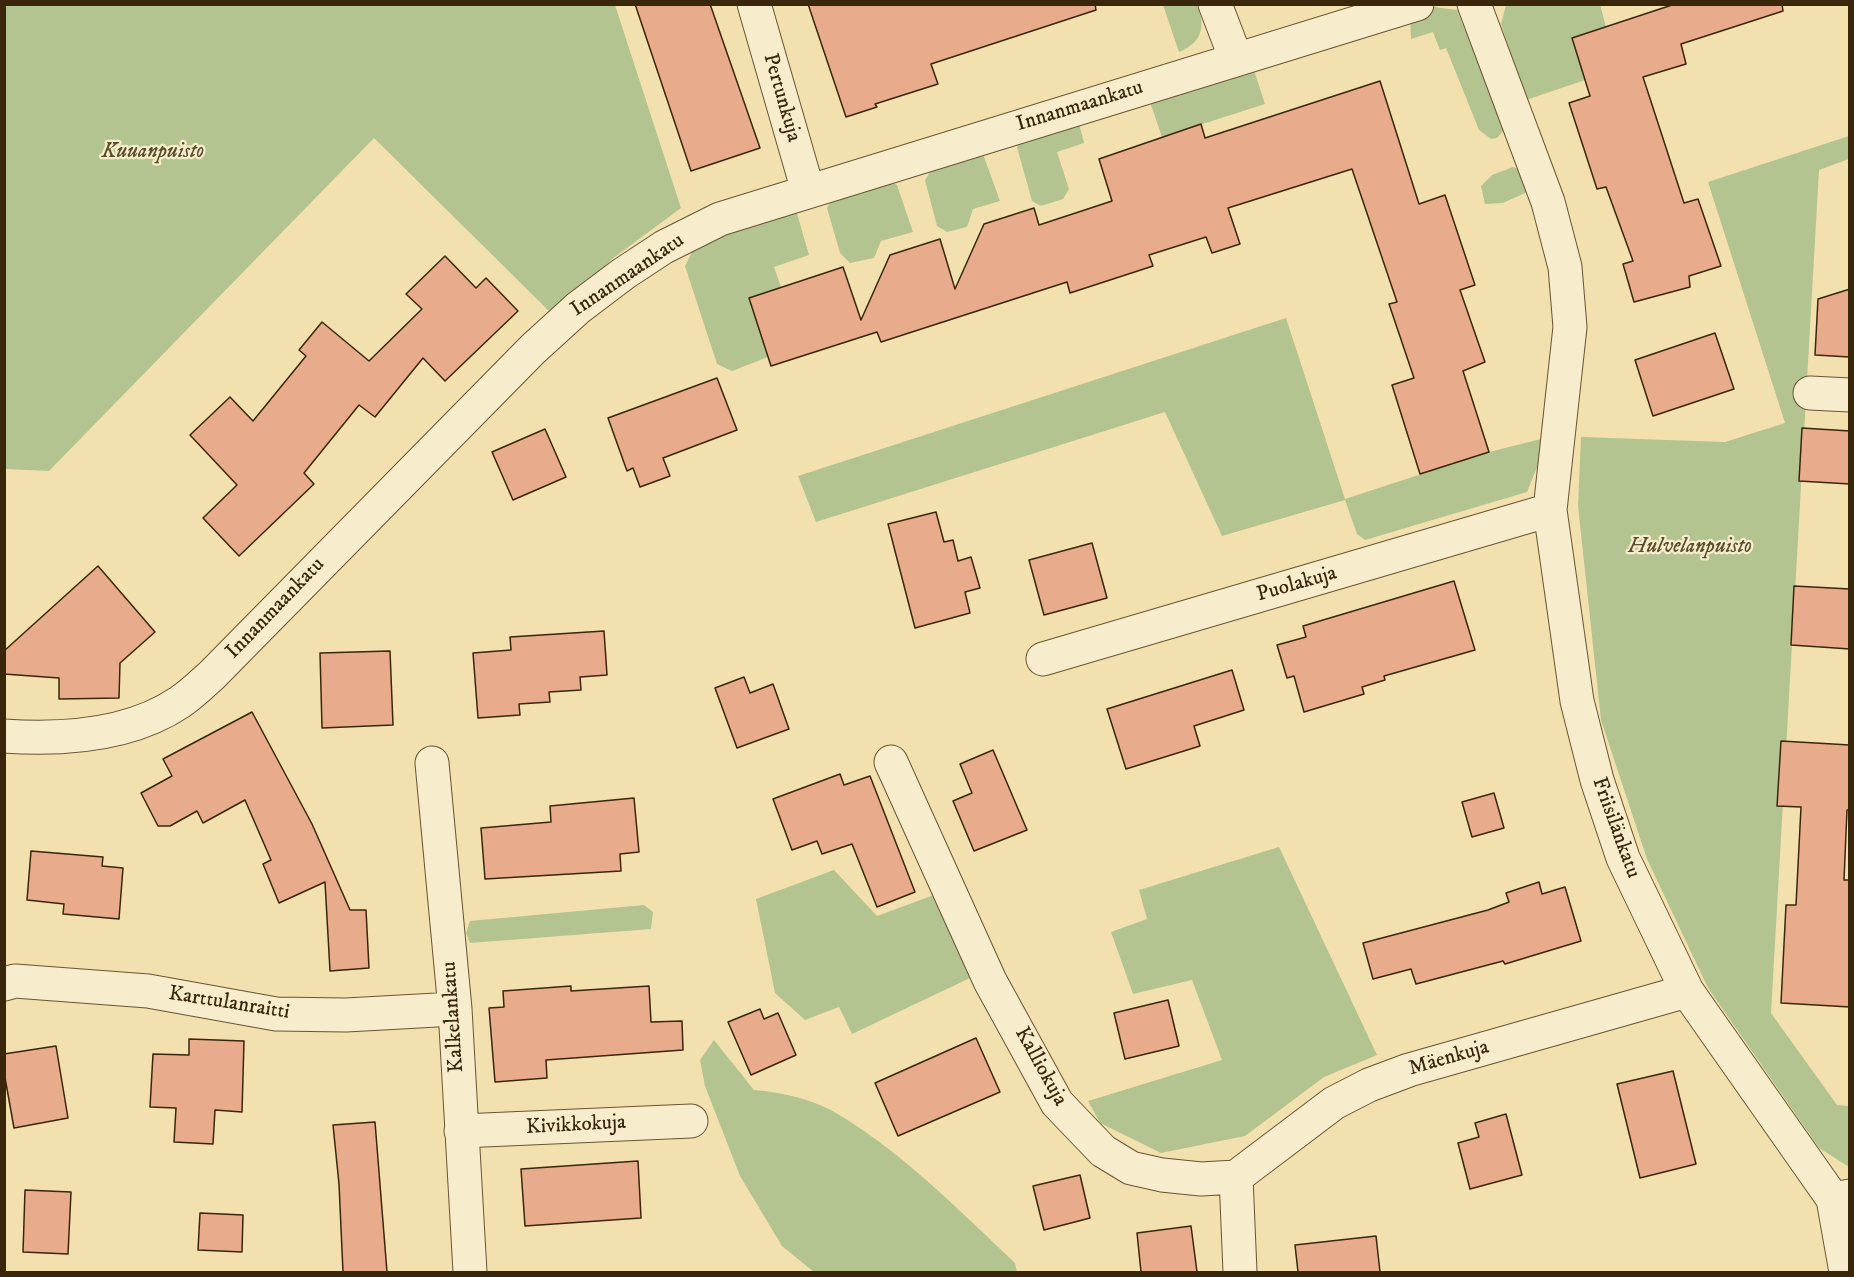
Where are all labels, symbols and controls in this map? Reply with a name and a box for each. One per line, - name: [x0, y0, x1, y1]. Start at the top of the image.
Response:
- street label: Pertunkuja: [756, 51, 806, 145]
- street label: Innanmaankatu: [1014, 76, 1146, 138]
- park label: Kuuanpuisto: [102, 140, 204, 166]
- street label: Innanmaankatu: [567, 229, 689, 323]
- park label: Hulvelanpuisto: [1628, 535, 1752, 561]
- street label: Innanmaankatu: [221, 553, 331, 665]
- street label: Puolakuja: [1254, 562, 1340, 608]
- street label: Friisilänkatu: [1585, 774, 1645, 882]
- street label: Kalkelankatu: [438, 961, 470, 1073]
- street label: Karttulanraitti: [167, 982, 291, 1026]
- street label: Kalliokuja: [1008, 1023, 1072, 1111]
- street label: Mäenkuja: [1406, 1036, 1492, 1082]
- street label: Kivikkokuja: [525, 1111, 627, 1141]

